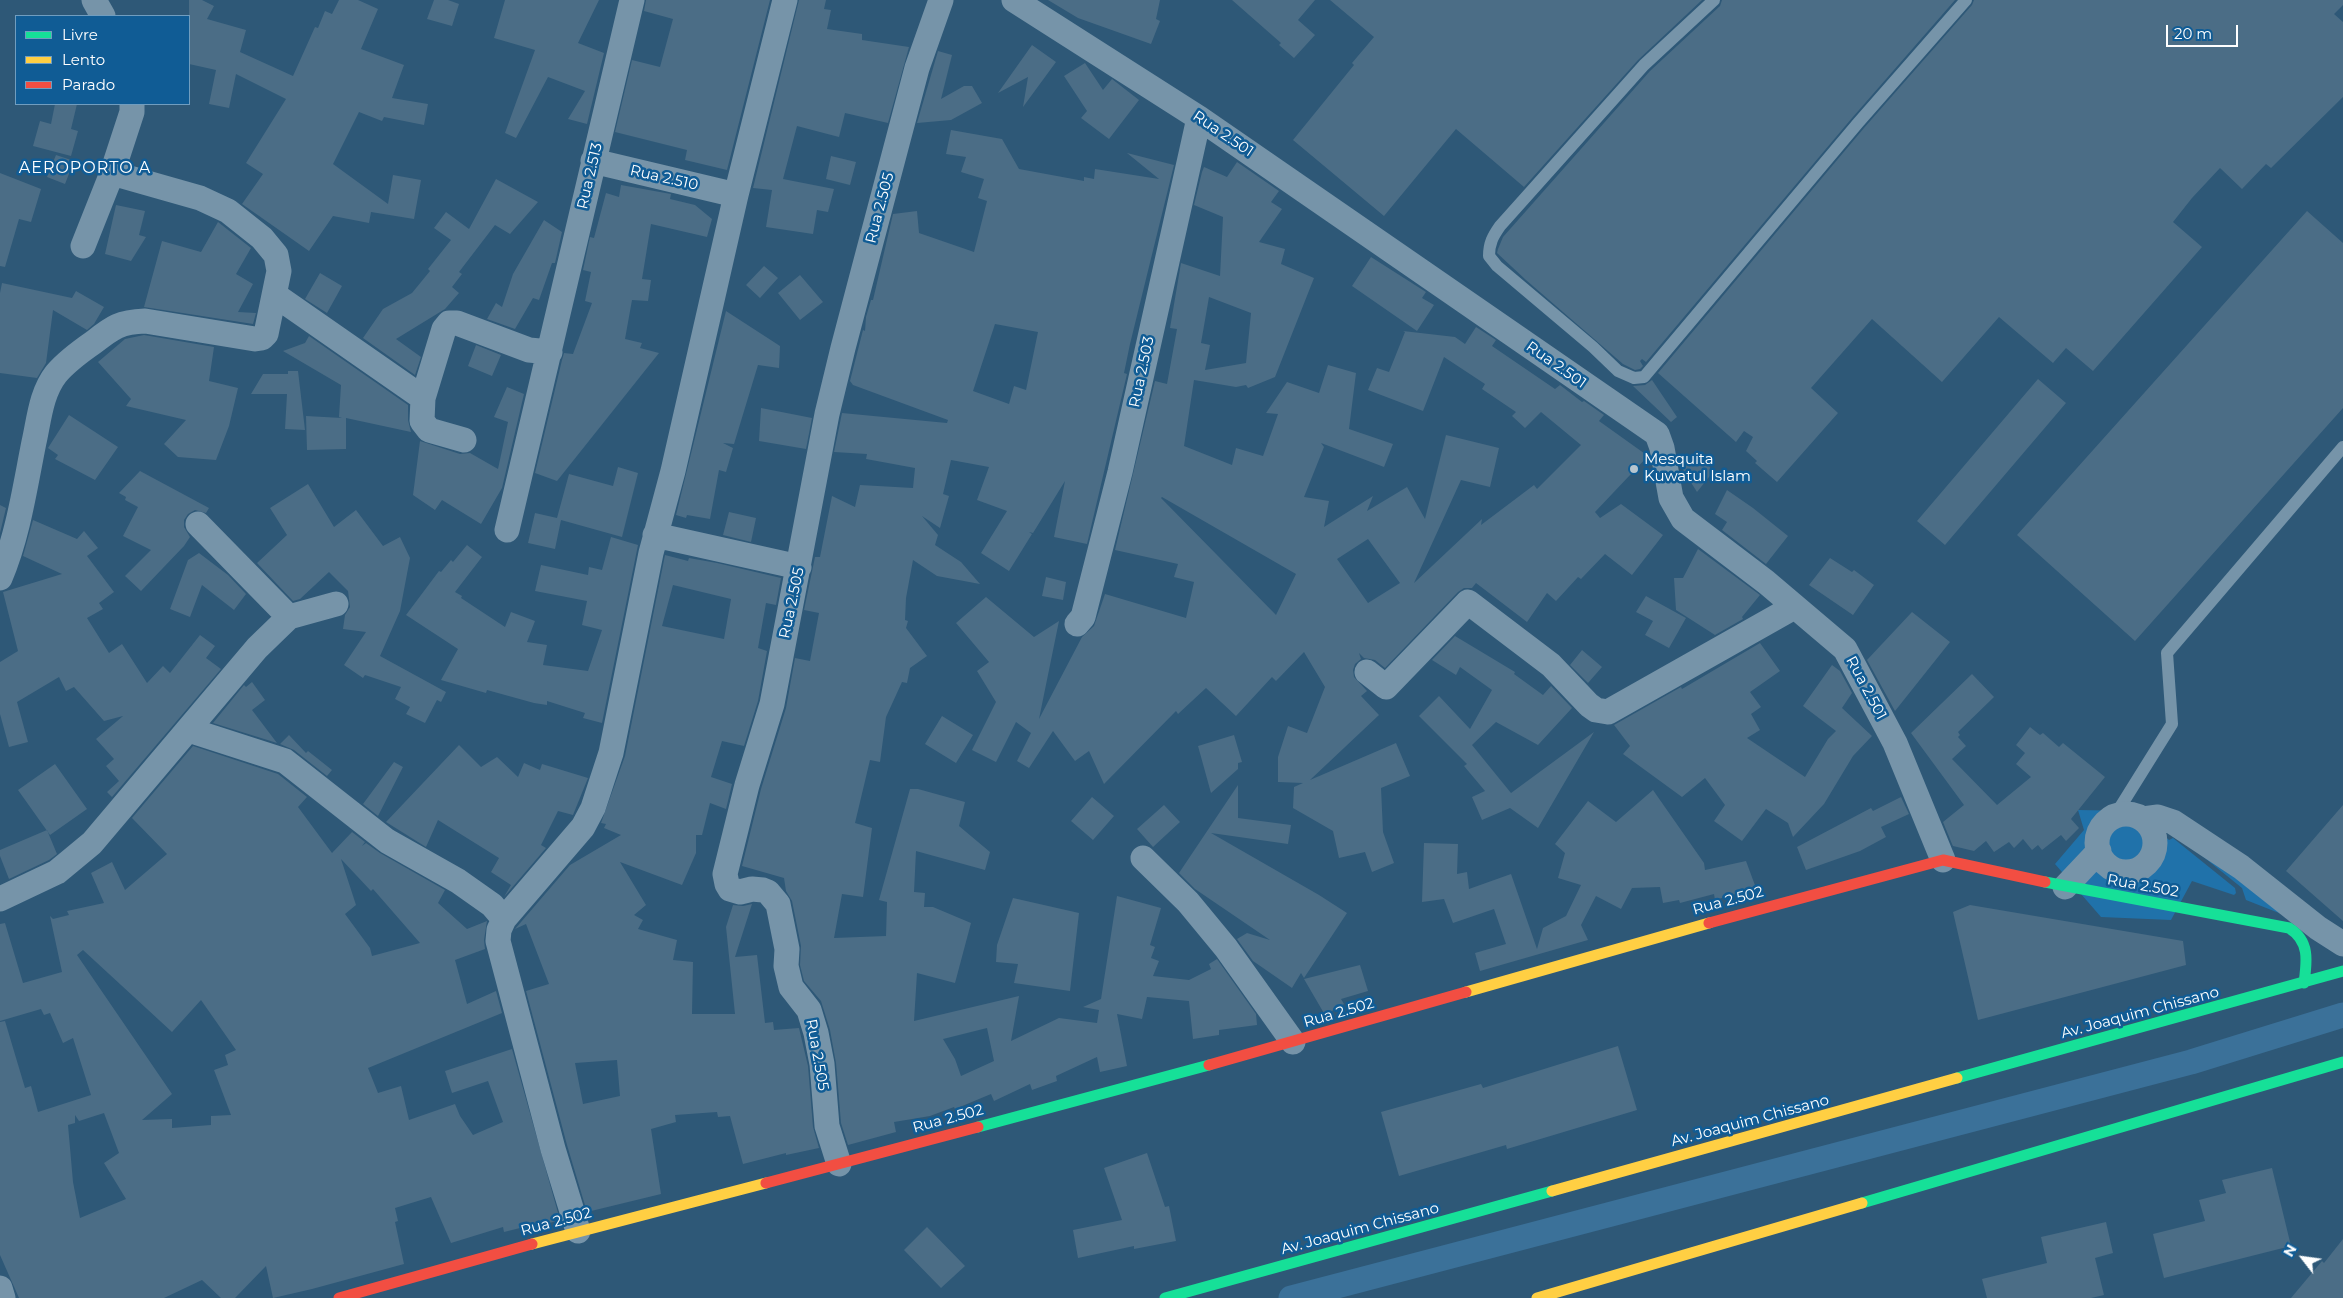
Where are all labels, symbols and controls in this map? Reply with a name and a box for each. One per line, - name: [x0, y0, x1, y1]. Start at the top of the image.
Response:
- legend: [15, 15, 190, 105]
- scale bar: [2168, 15, 2240, 47]
- text: 20 m: [2174, 24, 2212, 43]
- text: Livre: [62, 25, 98, 44]
- text: Lento: [62, 50, 105, 69]
- text: Parado: [62, 75, 115, 94]
- street label: Rua 2.501: [1189, 107, 1257, 161]
- street label: Rua 2.513: [574, 141, 606, 211]
- district label: AEROPORTO A: [17, 158, 153, 178]
- street label: Rua 2.510: [628, 161, 700, 195]
- street label: Rua 2.505: [862, 171, 898, 245]
- street label: Rua 2.503: [1126, 335, 1158, 409]
- street label: Rua 2.501: [1522, 338, 1590, 392]
- place label: Mesquita Kuwatul Islam: [1644, 451, 1751, 486]
- marker: Mesquita Kuwatul Islam: [1628, 463, 1640, 475]
- street label: Rua 2.505: [776, 566, 808, 640]
- street label: Rua 2.501: [1842, 653, 1890, 723]
- street label: Rua 2.502: [2106, 871, 2180, 901]
- street label: Rua 2.502: [1691, 883, 1765, 919]
- street label: Av. Joaquim Chissano: [2059, 983, 2221, 1043]
- street label: Rua 2.502: [1302, 994, 1376, 1032]
- street label: Rua 2.505: [802, 1018, 832, 1092]
- street label: Av. Joaquim Chissano: [1669, 1091, 1831, 1151]
- street label: Rua 2.502: [911, 1101, 985, 1137]
- street label: Av. Joaquim Chissano: [1279, 1199, 1441, 1259]
- street label: Rua 2.502: [519, 1204, 593, 1240]
- north arrow: [2278, 1233, 2328, 1283]
- text: N: [2279, 1241, 2301, 1260]

